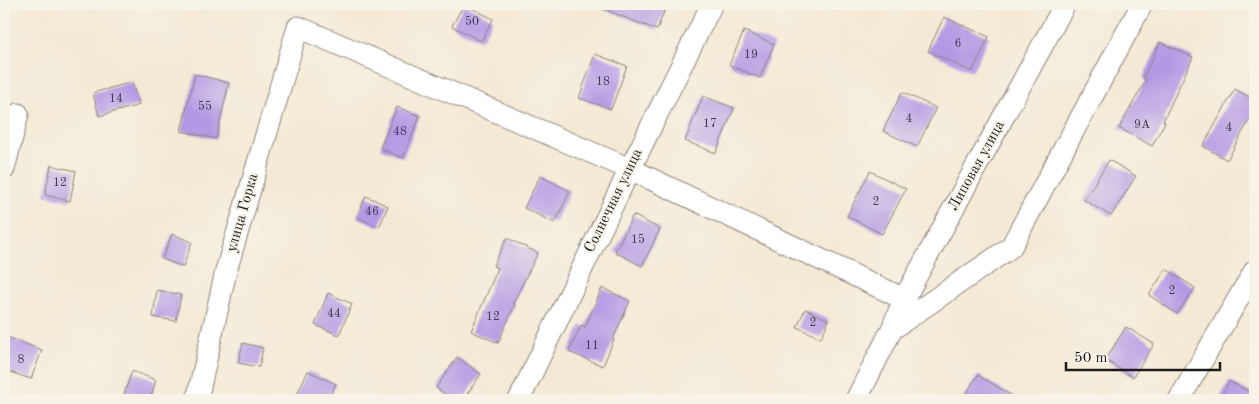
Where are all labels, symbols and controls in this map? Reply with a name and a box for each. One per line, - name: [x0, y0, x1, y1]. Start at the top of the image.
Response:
- house number: 50: [465, 15, 479, 28]
- house number: 6: [955, 38, 962, 50]
- house number: 19: [744, 49, 758, 61]
- house number: 18: [596, 76, 610, 88]
- house number: 14: [109, 93, 123, 105]
- house number: 55: [198, 100, 212, 113]
- house number: 4: [906, 113, 913, 125]
- house number: 17: [703, 118, 717, 130]
- street label: Липовая улица: [946, 118, 1008, 214]
- house number: 9А: [1134, 119, 1150, 131]
- house number: 4: [1226, 122, 1233, 134]
- house number: 48: [393, 126, 407, 138]
- street label: Солнечная улица: [582, 146, 646, 255]
- street label: улица Горка: [225, 171, 262, 254]
- house number: 12: [53, 177, 67, 189]
- house number: 2: [873, 196, 879, 208]
- house number: 46: [365, 206, 379, 218]
- house number: 15: [631, 233, 645, 246]
- house number: 2: [1169, 285, 1175, 297]
- house number: 44: [327, 308, 341, 320]
- house number: 12: [486, 311, 500, 323]
- house number: 2: [810, 317, 816, 329]
- scale bar: [1066, 339, 1220, 371]
- house number: 11: [585, 340, 599, 352]
- text: 50 m: [1074, 351, 1108, 366]
- house number: 8: [18, 354, 25, 366]

